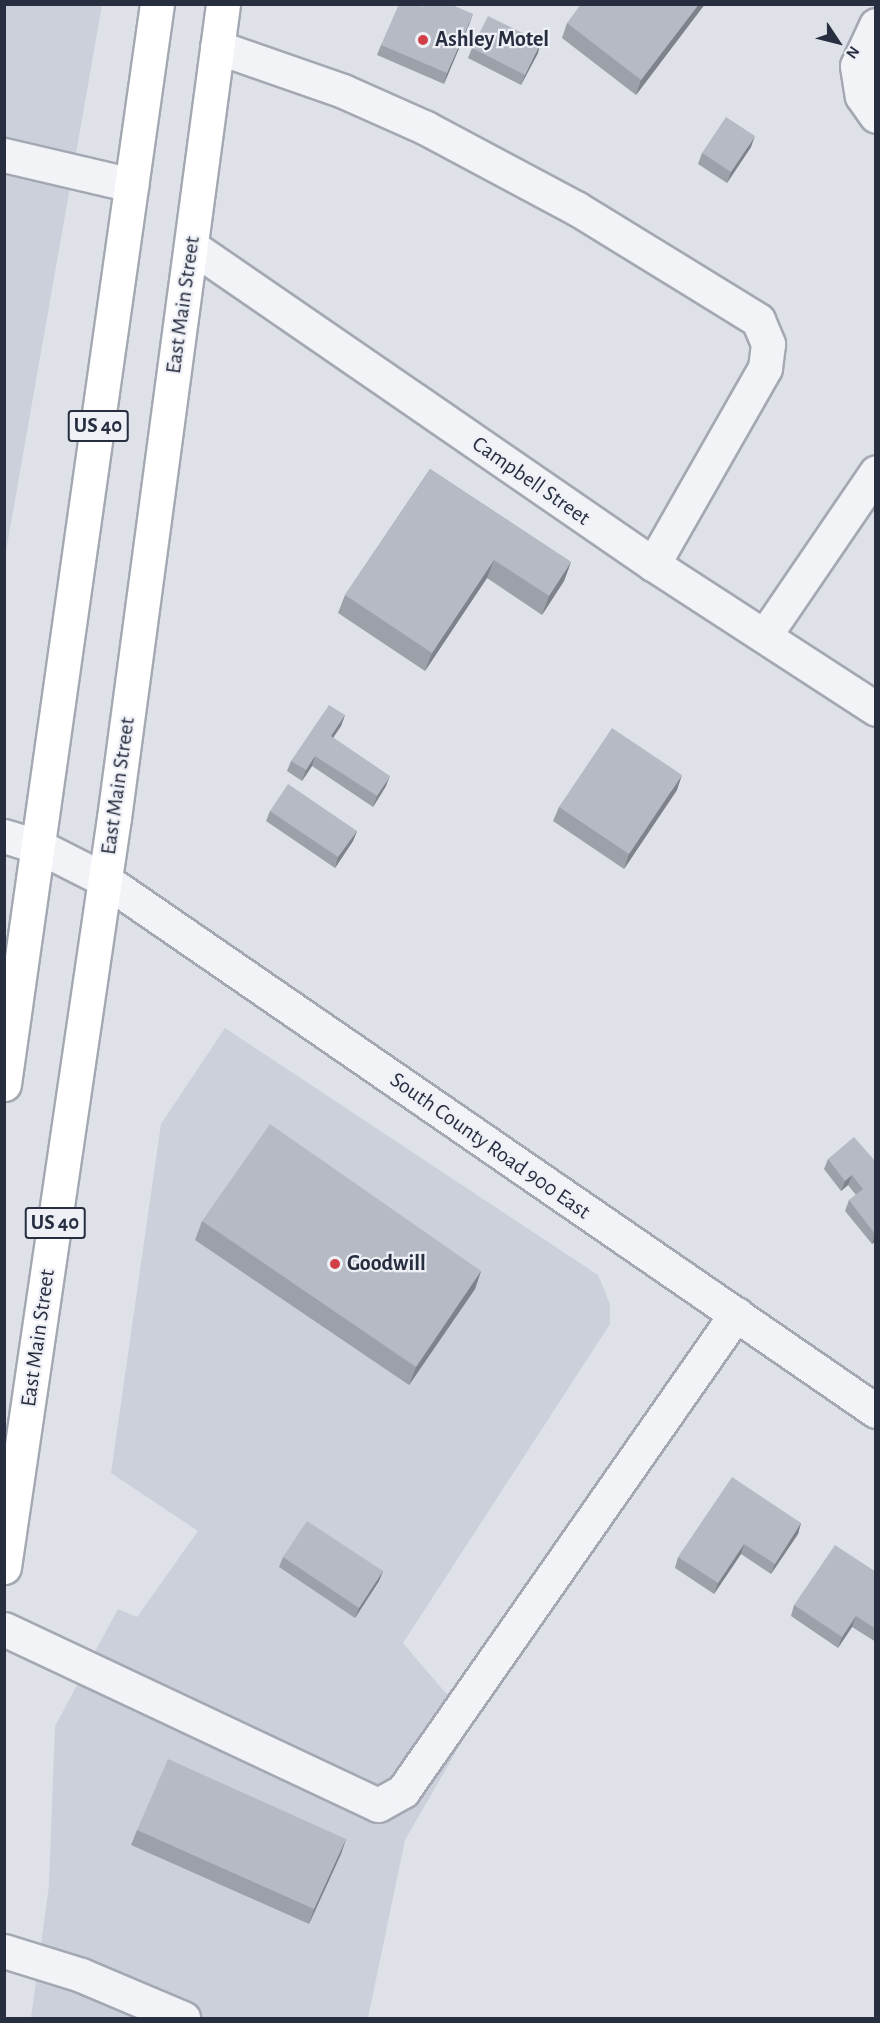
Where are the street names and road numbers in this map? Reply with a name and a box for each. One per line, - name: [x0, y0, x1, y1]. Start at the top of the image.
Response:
- street label: East Main Street: [160, 235, 206, 375]
- road number: US 40: [66, 408, 130, 444]
- street label: Campbell Street: [467, 431, 595, 531]
- street label: East Main Street: [95, 716, 141, 856]
- street label: South County Road 900 East: [385, 1067, 595, 1225]
- road number: US 40: [23, 1205, 86, 1241]
- street label: East Main Street: [15, 1268, 61, 1408]

